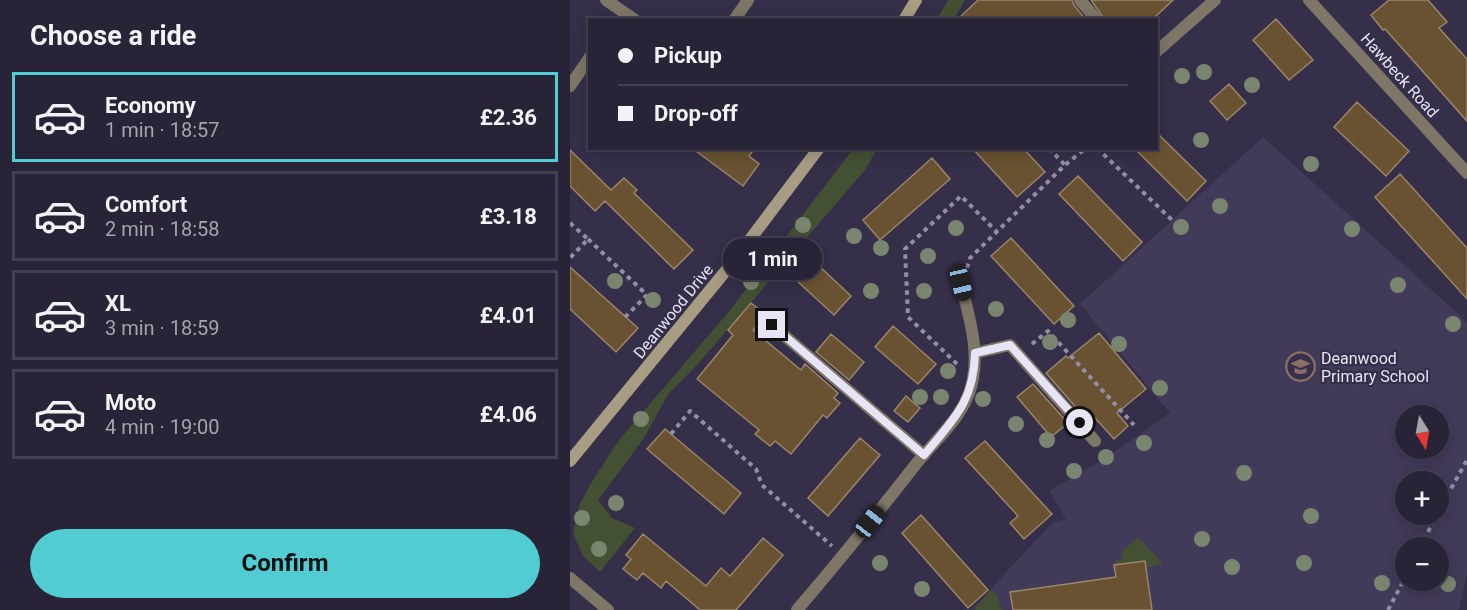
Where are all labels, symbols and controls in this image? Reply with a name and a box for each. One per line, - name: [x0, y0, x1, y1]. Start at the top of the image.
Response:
- text: Choose a ride: [30, 20, 196, 52]
- street label: Hawbeck Road: [1357, 29, 1442, 121]
- text: Pickup: [654, 43, 722, 68]
- icon: car: [33, 90, 87, 144]
- text: Economy: [105, 93, 196, 118]
- text: Drop-off: [654, 101, 738, 126]
- text: £2.36: [480, 105, 537, 130]
- text: 1 min · 18:57: [105, 118, 220, 142]
- icon: car: [33, 189, 87, 243]
- text: Comfort: [105, 192, 187, 217]
- text: £3.18: [480, 204, 537, 229]
- text: 2 min · 18:58: [105, 217, 220, 241]
- callout: 1 min: [722, 238, 822, 280]
- text: 1 min: [747, 247, 798, 271]
- street label: Deanwood Drive: [630, 260, 717, 362]
- car: [948, 263, 974, 303]
- icon: car: [33, 288, 87, 342]
- text: XL: [105, 291, 131, 316]
- text: £4.01: [480, 303, 537, 328]
- route end: [758, 311, 785, 338]
- text: 3 min · 18:59: [105, 316, 220, 340]
- place label: Deanwood Primary School: [1321, 349, 1429, 386]
- school or university icon: Deanwood Primary School: [1284, 351, 1316, 383]
- icon: car: [33, 387, 87, 441]
- text: Moto: [105, 390, 156, 415]
- text: £4.06: [480, 402, 537, 427]
- north arrow: [1395, 405, 1449, 459]
- map controls: [1395, 405, 1449, 591]
- route start: [1066, 409, 1093, 436]
- text: 4 min · 19:00: [105, 415, 220, 439]
- button: +: [1395, 471, 1449, 525]
- car: [852, 502, 888, 542]
- button: Confirm: [30, 529, 540, 598]
- button: −: [1395, 537, 1449, 591]

